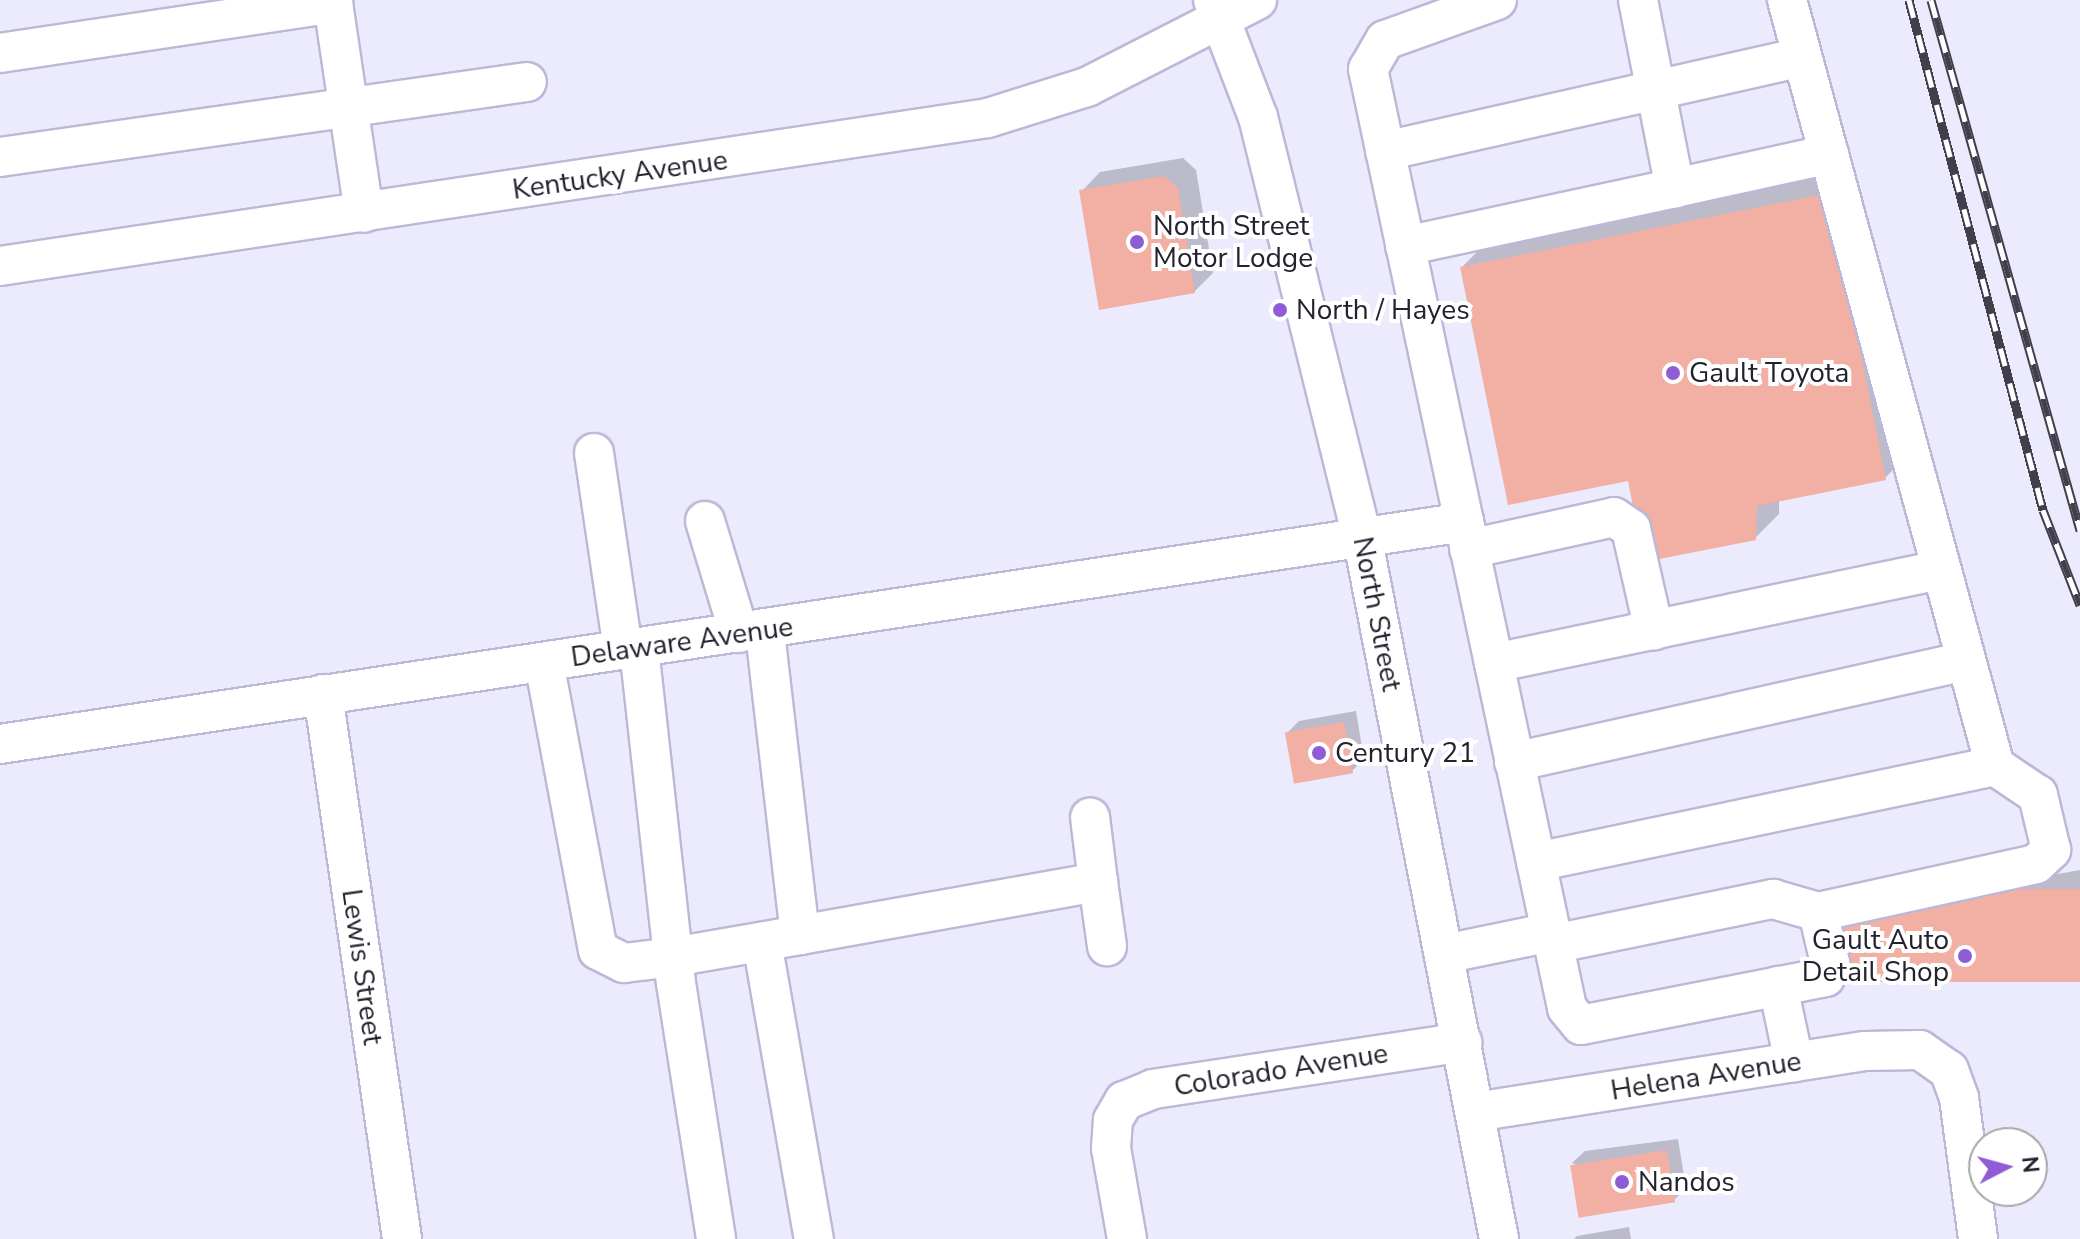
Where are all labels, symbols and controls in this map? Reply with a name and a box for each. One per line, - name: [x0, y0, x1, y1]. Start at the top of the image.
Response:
- street label: Kentucky Avenue: [510, 143, 730, 207]
- place label: North Street Motor Lodge: [1153, 209, 1313, 275]
- marker: North Street Motor Lodge: [1128, 233, 1146, 251]
- place label: North / Hayes: [1296, 293, 1470, 327]
- marker: North / Hayes: [1271, 301, 1289, 319]
- place label: Gault Toyota: [1689, 356, 1849, 390]
- marker: Gault Toyota: [1664, 364, 1682, 382]
- street label: North Street: [1346, 534, 1408, 694]
- street label: Delaware Avenue: [569, 610, 795, 674]
- place label: Century 21: [1335, 736, 1475, 770]
- marker: Century 21: [1310, 744, 1328, 762]
- street label: Lewis Street: [334, 887, 390, 1047]
- place label: Gault Auto Detail Shop: [1802, 923, 1949, 989]
- marker: Gault Auto Detail Shop: [1956, 947, 1974, 965]
- street label: Colorado Avenue: [1172, 1036, 1390, 1104]
- street label: Helena Avenue: [1608, 1044, 1804, 1108]
- north arrow: [1968, 1127, 2048, 1207]
- text: N: [2014, 1155, 2046, 1174]
- place label: Nandos: [1638, 1165, 1735, 1199]
- marker: Nandos: [1613, 1173, 1631, 1191]

